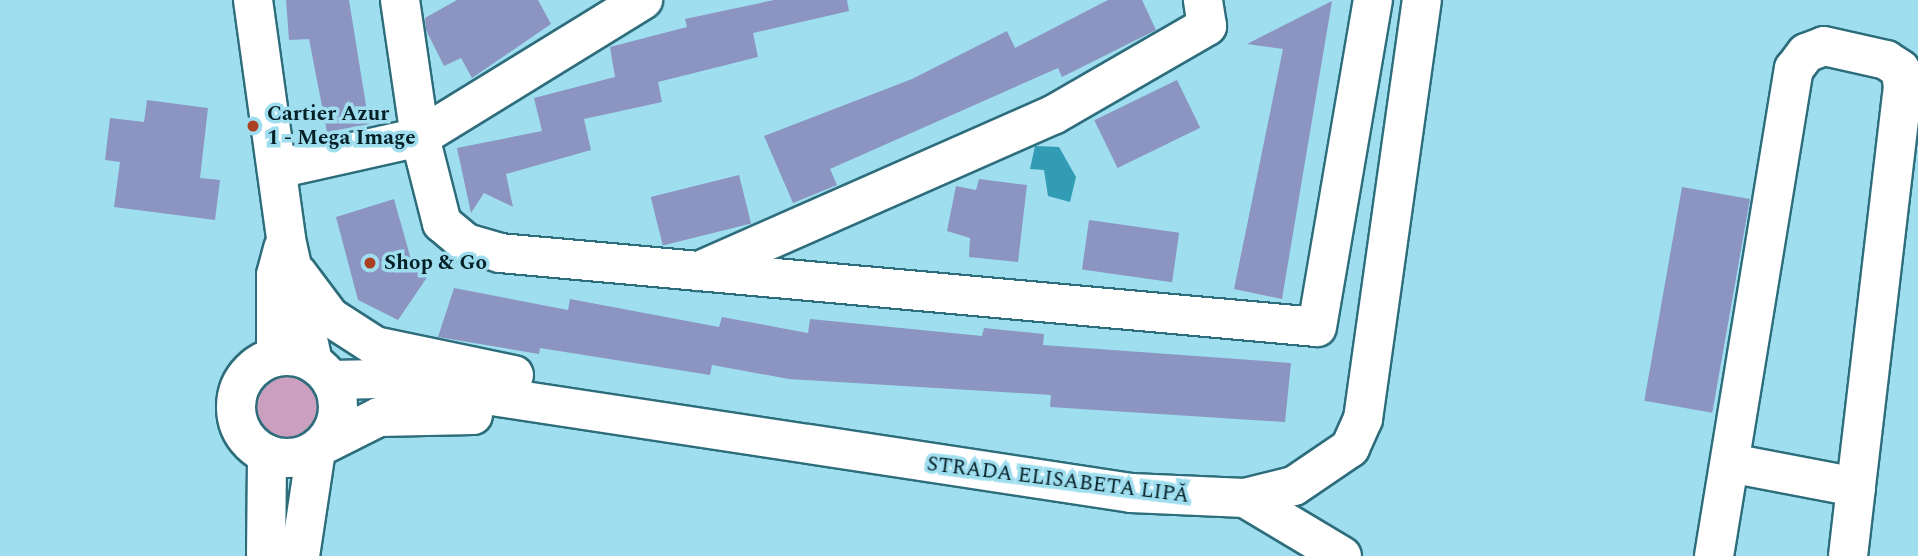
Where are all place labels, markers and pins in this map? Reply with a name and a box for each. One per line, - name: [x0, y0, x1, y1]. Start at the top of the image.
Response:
- place label: Cartier Azur 1 - Mega Image: [267, 101, 416, 151]
- marker: Cartier Azur 1 - Mega Image: [245, 118, 261, 134]
- place label: Shop & Go: [384, 250, 487, 276]
- marker: Shop & Go: [362, 255, 378, 271]

